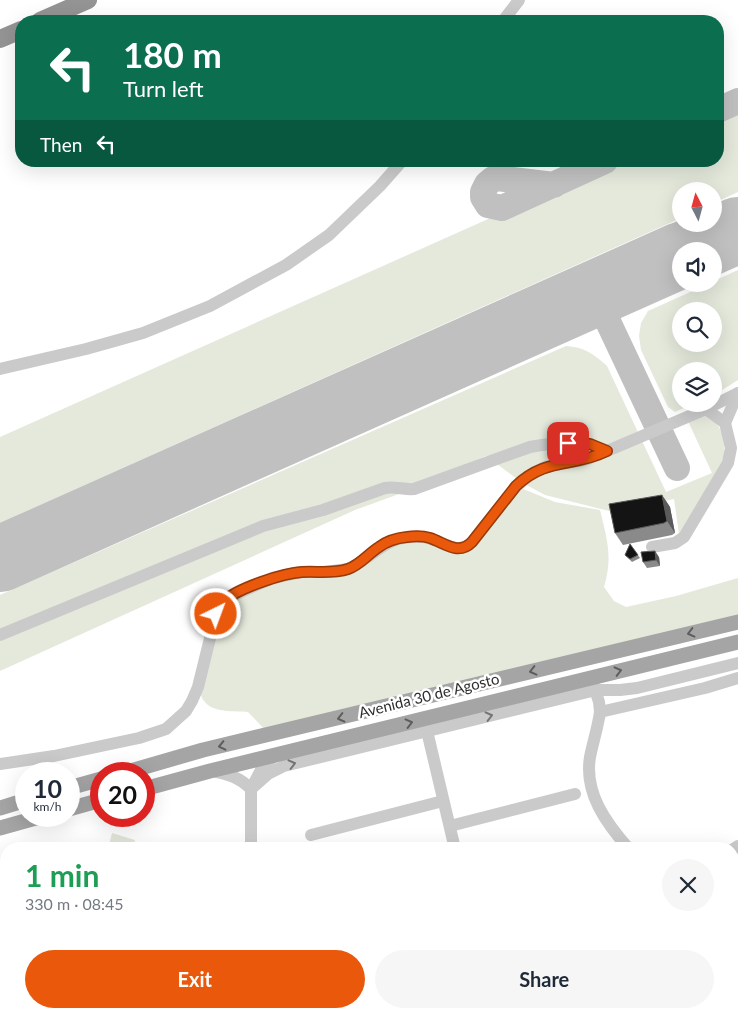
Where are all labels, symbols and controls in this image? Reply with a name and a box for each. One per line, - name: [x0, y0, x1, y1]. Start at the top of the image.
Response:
- text: 180 m: [123, 33, 222, 75]
- icon: left: [40, 35, 105, 100]
- text: Turn left: [123, 75, 204, 102]
- icon: left: [92, 130, 120, 158]
- text: Then: [40, 133, 82, 156]
- north arrow: [672, 182, 722, 232]
- map controls: [672, 182, 722, 412]
- button: sound: [672, 242, 722, 292]
- button: search: [672, 302, 722, 352]
- button: layers: [672, 362, 722, 412]
- pin: [547, 422, 589, 464]
- icon: arrive: [554, 429, 582, 457]
- position arrow: [189, 587, 241, 639]
- one-way arrow: [686, 627, 695, 638]
- one-way arrow: [528, 665, 537, 676]
- one-way arrow: [613, 666, 622, 677]
- street label: Avenida 30 de Agosto: [357, 669, 501, 721]
- one-way arrow: [485, 711, 494, 722]
- one-way arrow: [336, 712, 345, 723]
- one-way arrow: [404, 718, 413, 729]
- one-way arrow: [218, 740, 227, 751]
- one-way arrow: [288, 759, 297, 770]
- speed limit sign: 20: [90, 762, 155, 827]
- text: 10: [33, 773, 62, 803]
- text: km/h: [33, 799, 62, 814]
- text: 1 min: [25, 857, 99, 893]
- button: close: [662, 859, 714, 911]
- text: 330 m · 08:45: [25, 894, 124, 913]
- button: Exit: [25, 950, 365, 1008]
- button: Share: [375, 950, 714, 1008]

